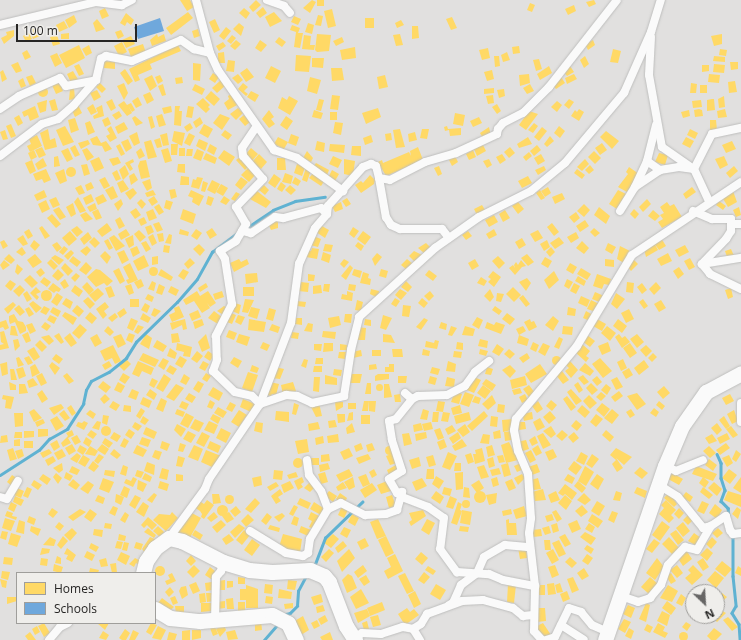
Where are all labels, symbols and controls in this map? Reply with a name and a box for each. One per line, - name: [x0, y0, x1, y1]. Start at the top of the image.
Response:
- scale bar: [18, 16, 139, 42]
- text: 100 m: [23, 22, 58, 39]
- legend: [16, 572, 156, 624]
- text: Homes: [54, 580, 94, 597]
- north arrow: [685, 584, 725, 624]
- text: Schools: [54, 600, 97, 617]
- text: N: [703, 606, 717, 623]

